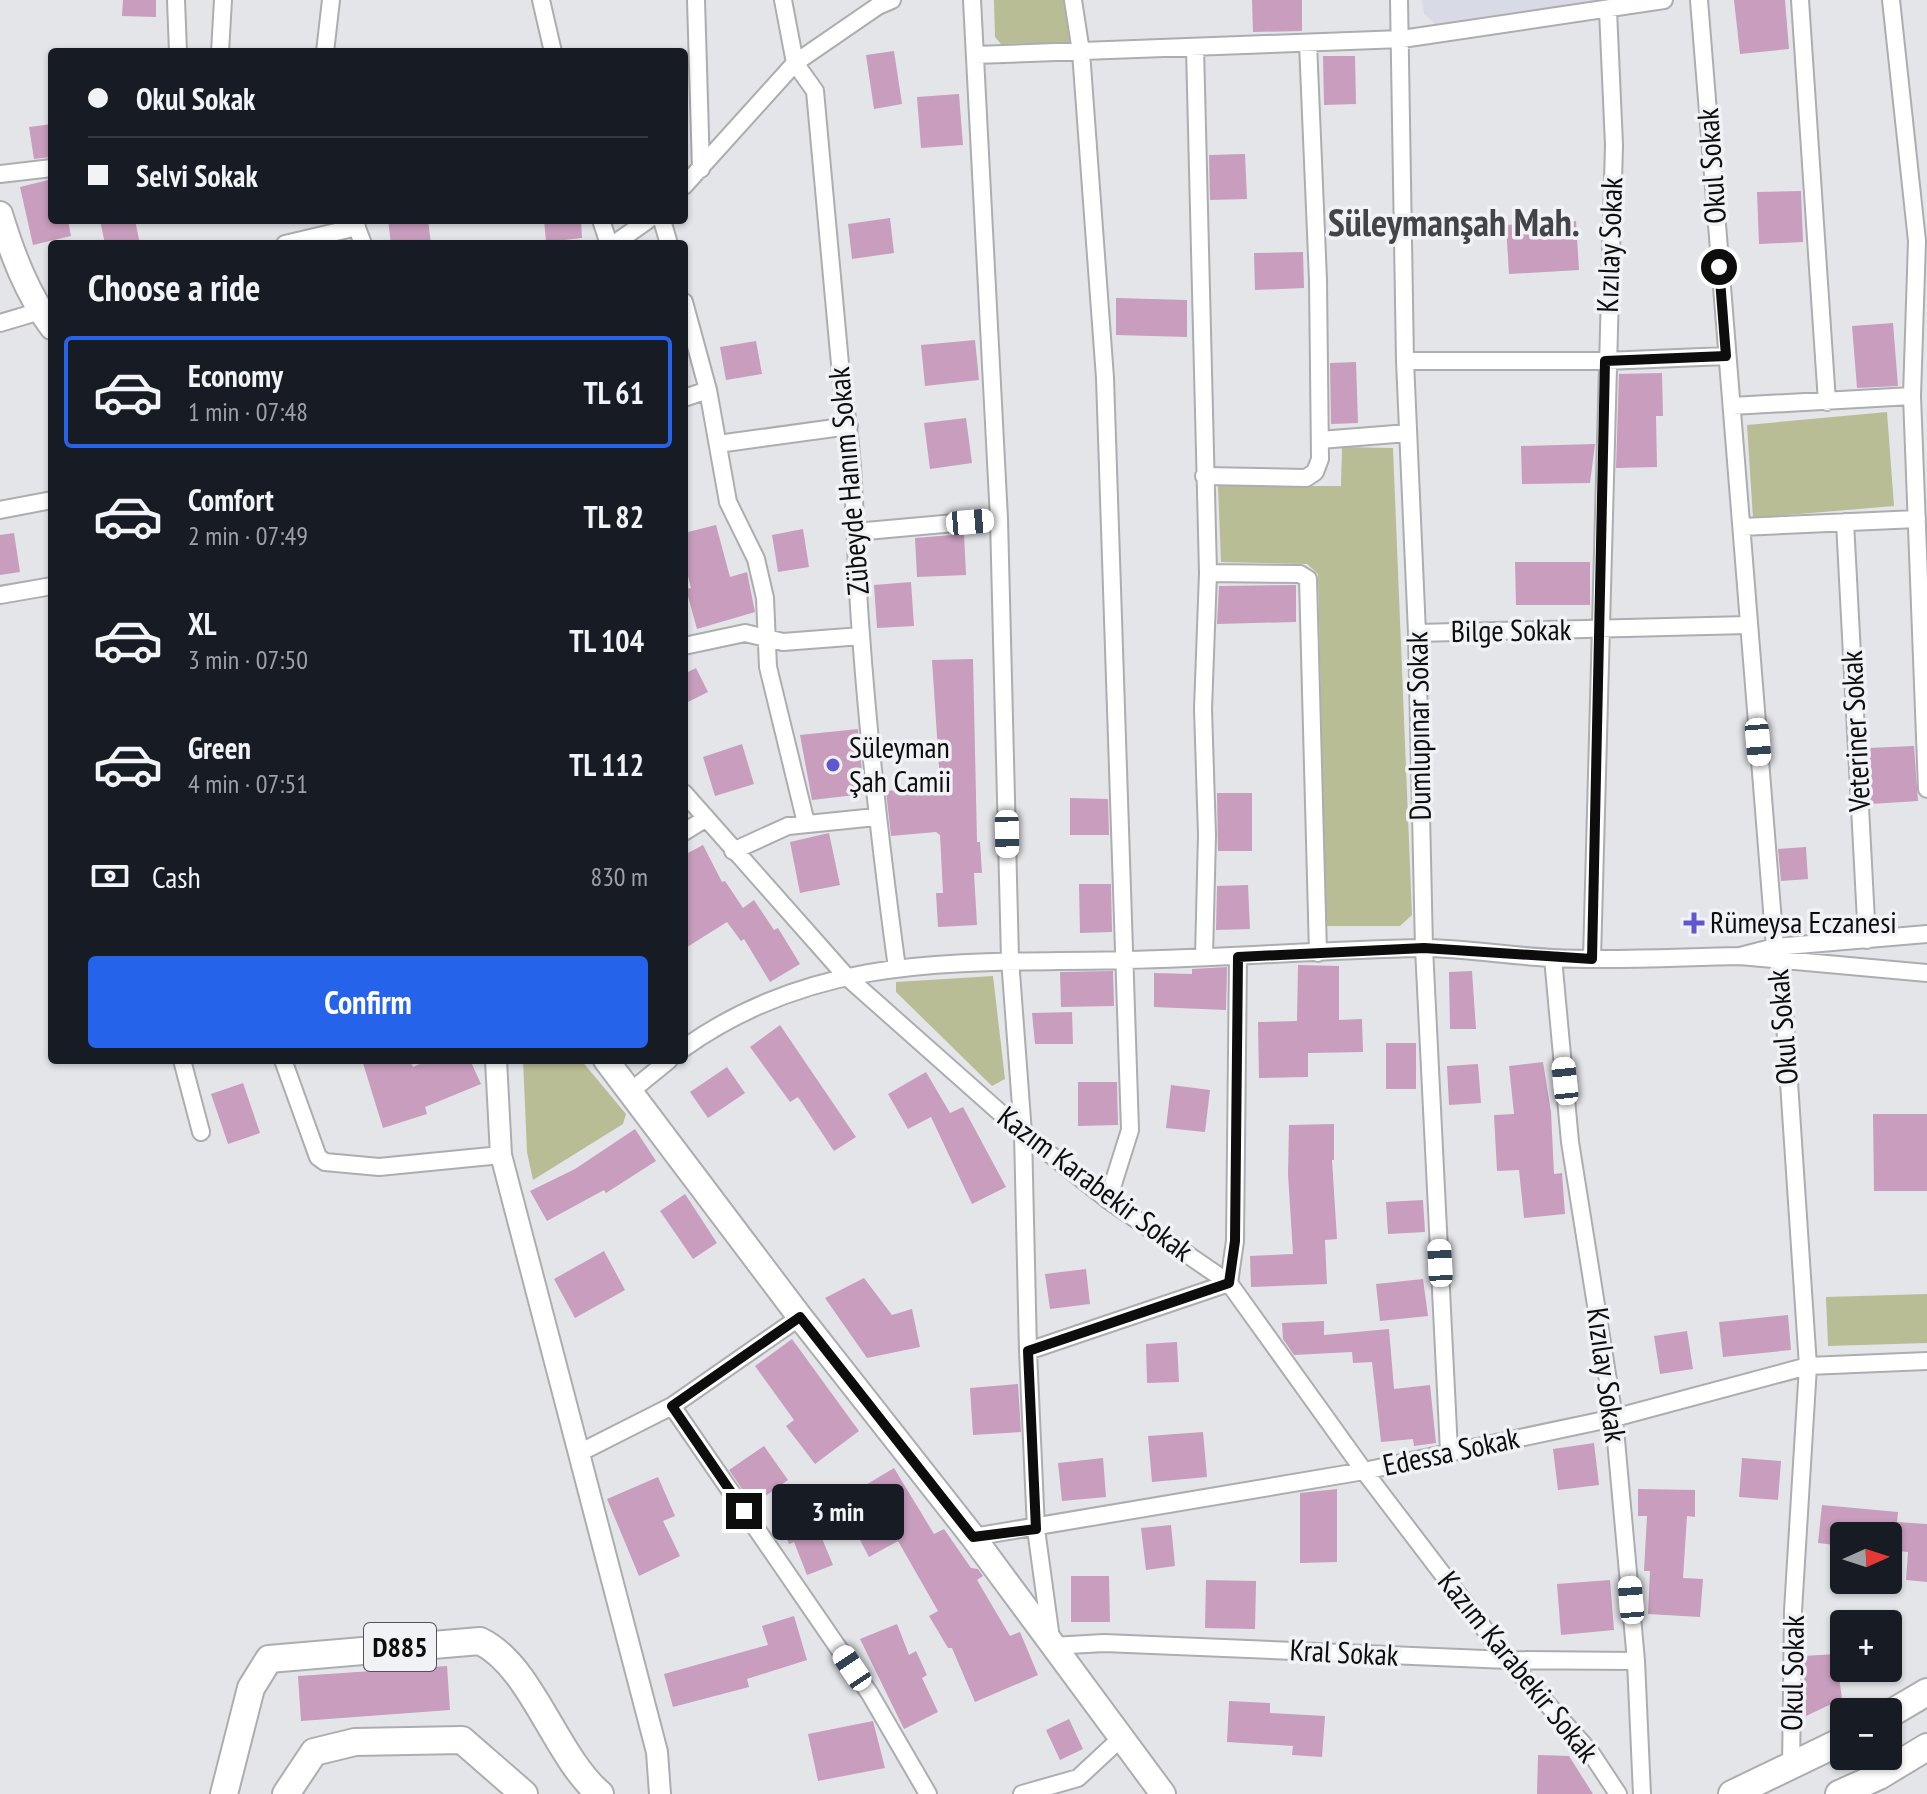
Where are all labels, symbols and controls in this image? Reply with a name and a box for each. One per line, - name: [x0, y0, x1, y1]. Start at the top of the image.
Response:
- text: Okul Sokak: [136, 79, 255, 118]
- street label: Okul Sokak: [1687, 107, 1734, 225]
- text: Selvi Sokak: [136, 156, 258, 195]
- street label: Kızılay Sokak: [1587, 176, 1630, 313]
- district label: Süleymanşah Mah.: [1328, 197, 1580, 246]
- route start: [1701, 249, 1737, 285]
- text: Choose a ride: [88, 264, 260, 311]
- icon: car: [92, 356, 164, 428]
- text: Economy: [188, 356, 283, 395]
- street label: Zübeyde Hanım Sokak: [818, 365, 877, 597]
- text: TL 61: [584, 373, 644, 412]
- text: 1 min · 07:48: [188, 395, 308, 428]
- icon: car: [92, 480, 164, 552]
- text: Comfort: [188, 480, 274, 519]
- text: TL 82: [584, 497, 644, 536]
- car: [945, 508, 995, 536]
- text: 2 min · 07:49: [188, 519, 308, 552]
- icon: car: [92, 604, 164, 676]
- text: XL: [188, 604, 217, 643]
- street label: Bilge Sokak: [1450, 609, 1572, 650]
- text: TL 104: [569, 621, 644, 660]
- street label: Dumlupınar Sokak: [1396, 631, 1439, 821]
- text: 3 min · 07:50: [188, 643, 308, 676]
- street label: Veteriner Sokak: [1831, 649, 1878, 814]
- car: [1744, 717, 1772, 767]
- place label: Süleyman Şah Camii: [849, 727, 951, 800]
- icon: car: [92, 728, 164, 800]
- text: Green: [188, 728, 251, 767]
- text: TL 112: [569, 745, 644, 784]
- marker: Süleyman Şah Camii: [824, 756, 842, 774]
- text: 4 min · 07:51: [188, 767, 308, 800]
- car: [995, 810, 1019, 858]
- icon: cash: [88, 854, 132, 898]
- text: Cash: [152, 857, 201, 896]
- text: 830 m: [590, 860, 648, 893]
- place label: Rümeysa Eczanesi: [1710, 902, 1897, 941]
- marker: Rümeysa Eczanesi: [1685, 914, 1703, 932]
- button: Confirm: [88, 956, 648, 1048]
- street label: Okul Sokak: [1757, 968, 1806, 1086]
- car: [1551, 1056, 1579, 1106]
- street label: Kazım Karabekir Sokak: [990, 1097, 1202, 1269]
- car: [1427, 1238, 1453, 1288]
- street label: Kızılay Sokak: [1579, 1305, 1636, 1445]
- street label: Edessa Sokak: [1379, 1417, 1523, 1484]
- callout: 3 min: [772, 1483, 904, 1539]
- route end: [726, 1493, 762, 1529]
- text: 3 min: [812, 1495, 864, 1528]
- north arrow: [1830, 1522, 1902, 1594]
- map controls: [1830, 1522, 1902, 1770]
- street label: Kazım Karabekir Sokak: [1430, 1562, 1608, 1770]
- car: [1617, 1575, 1645, 1625]
- button: +: [1830, 1610, 1902, 1682]
- street label: Okul Sokak: [1771, 1615, 1812, 1731]
- road number: D885: [364, 1623, 436, 1671]
- street label: Kral Sokak: [1289, 1629, 1400, 1674]
- car: [829, 1641, 875, 1695]
- button: −: [1830, 1698, 1902, 1770]

